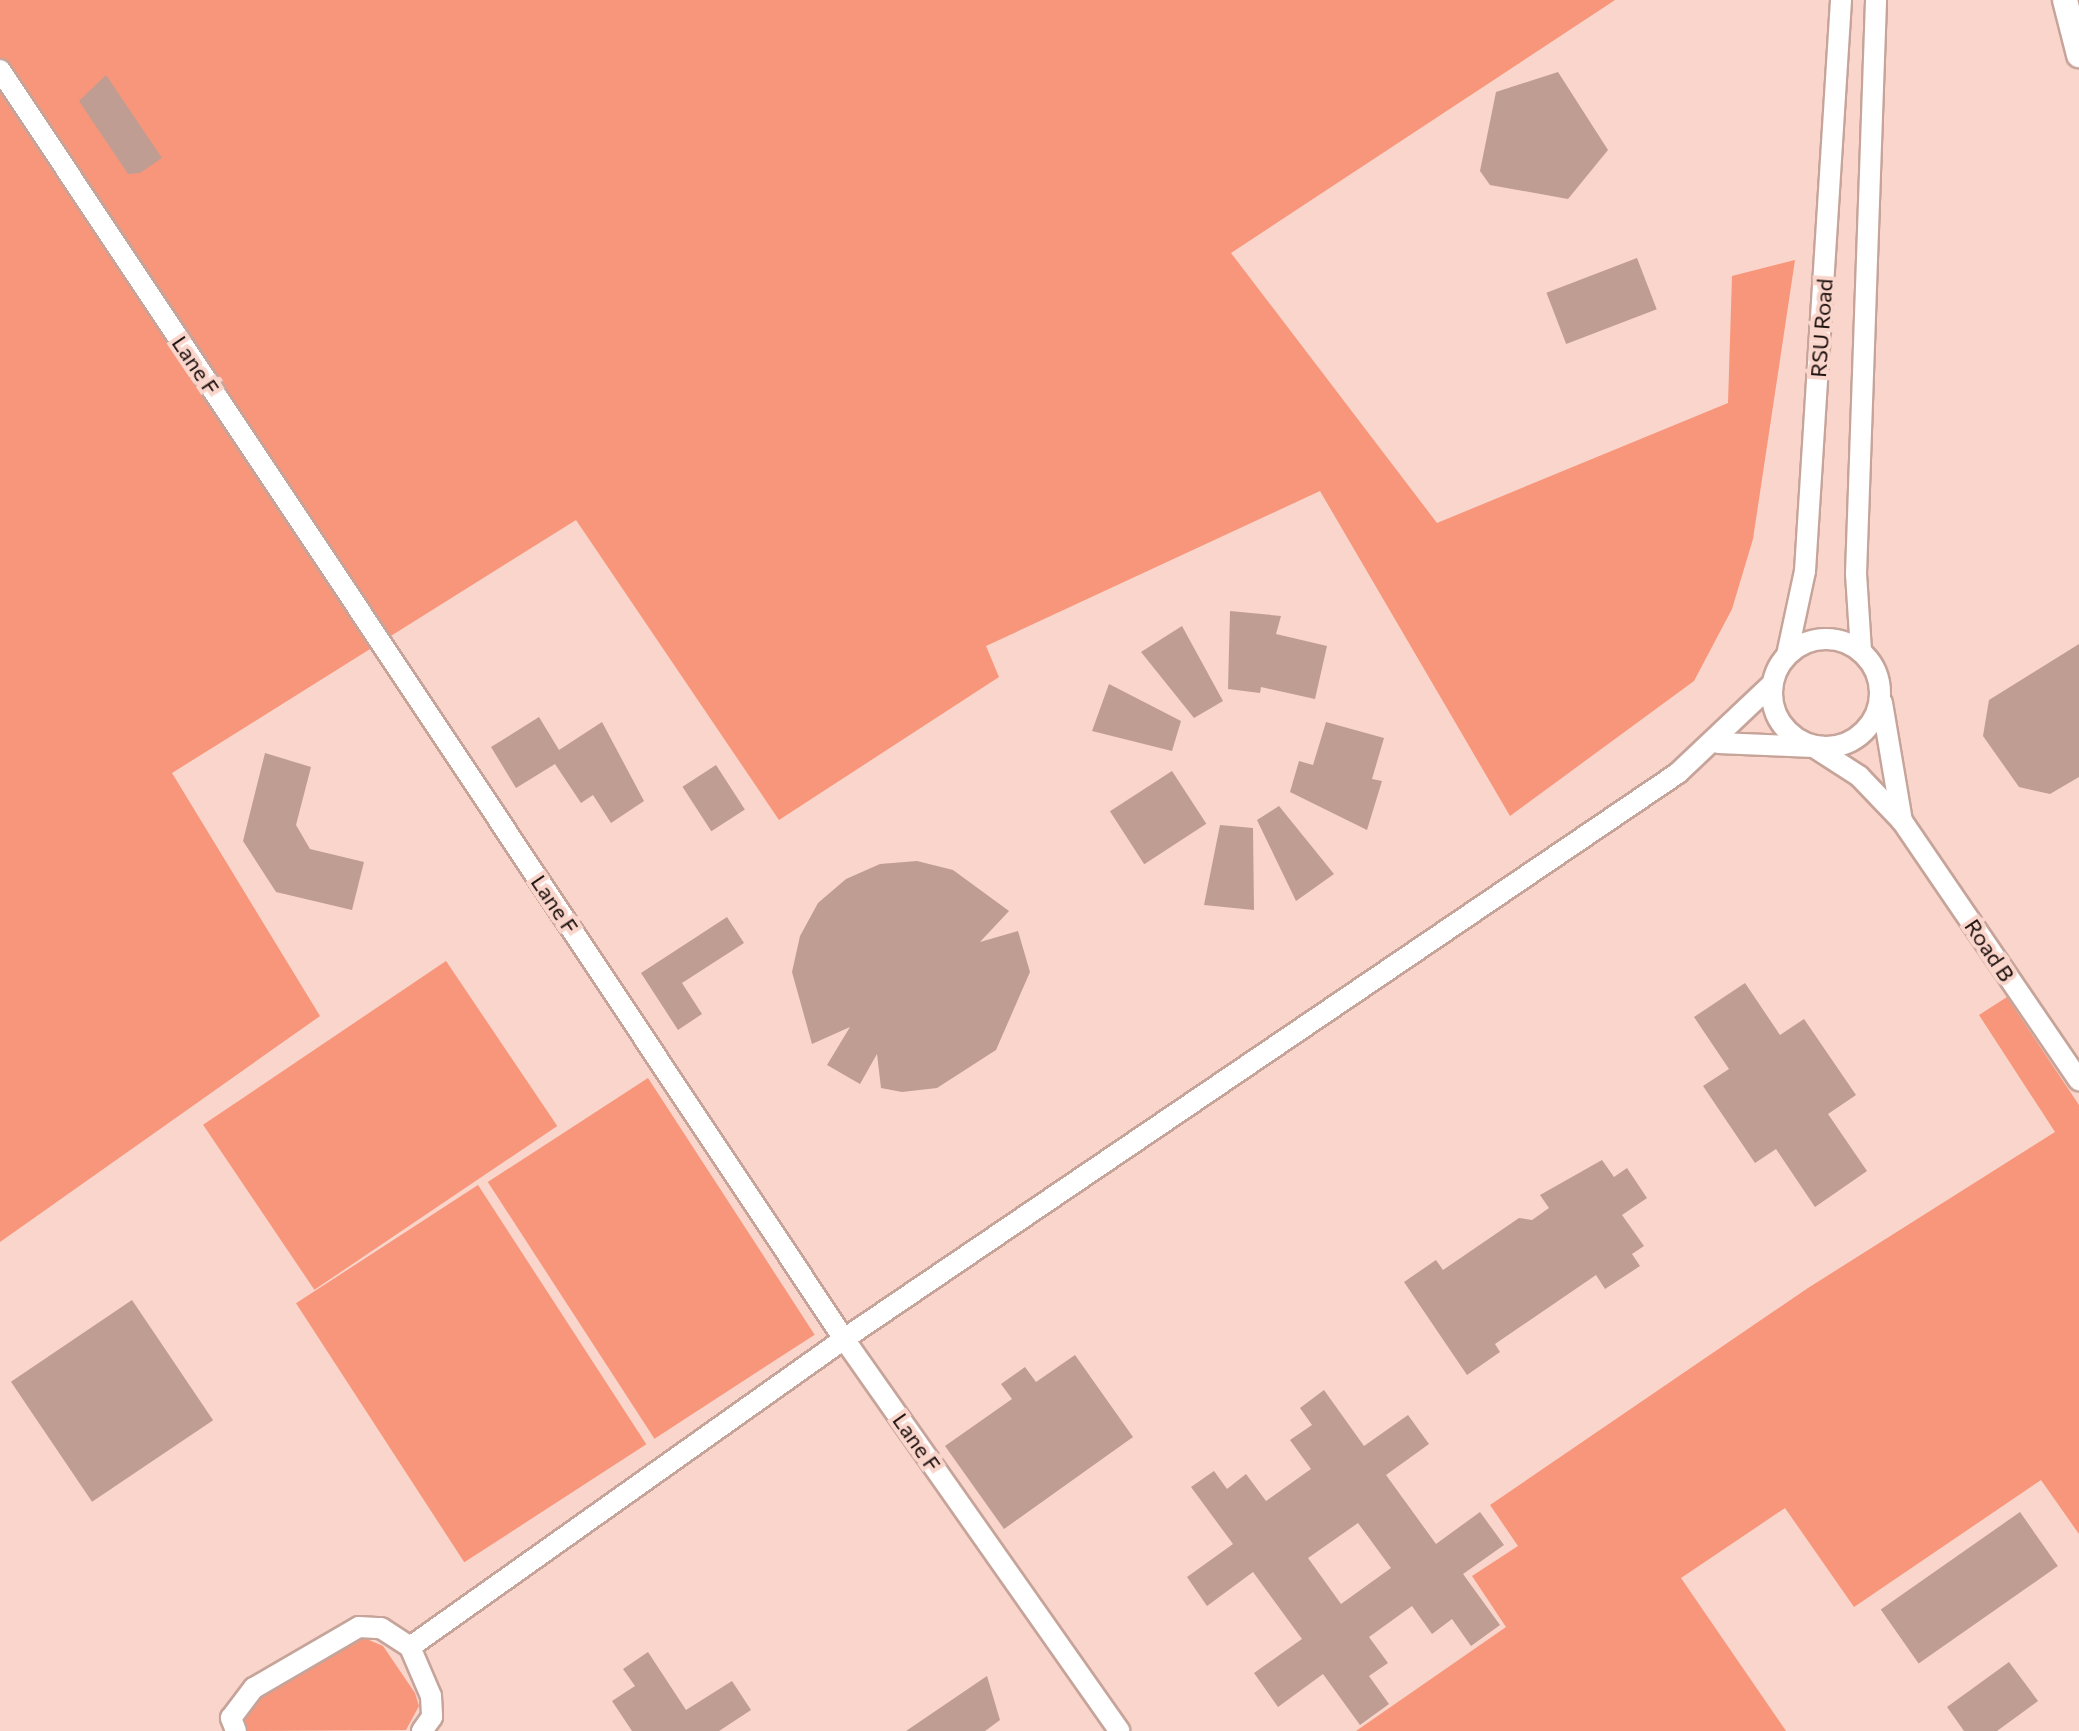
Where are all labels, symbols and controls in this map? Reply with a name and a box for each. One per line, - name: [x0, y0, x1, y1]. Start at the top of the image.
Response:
- street label: RSU Road: [1804, 278, 1838, 378]
- street label: Lane F: [167, 331, 225, 399]
- street label: Lane F: [526, 870, 584, 938]
- street label: Road B: [1960, 914, 2020, 986]
- street label: Lane F: [888, 1408, 946, 1476]

